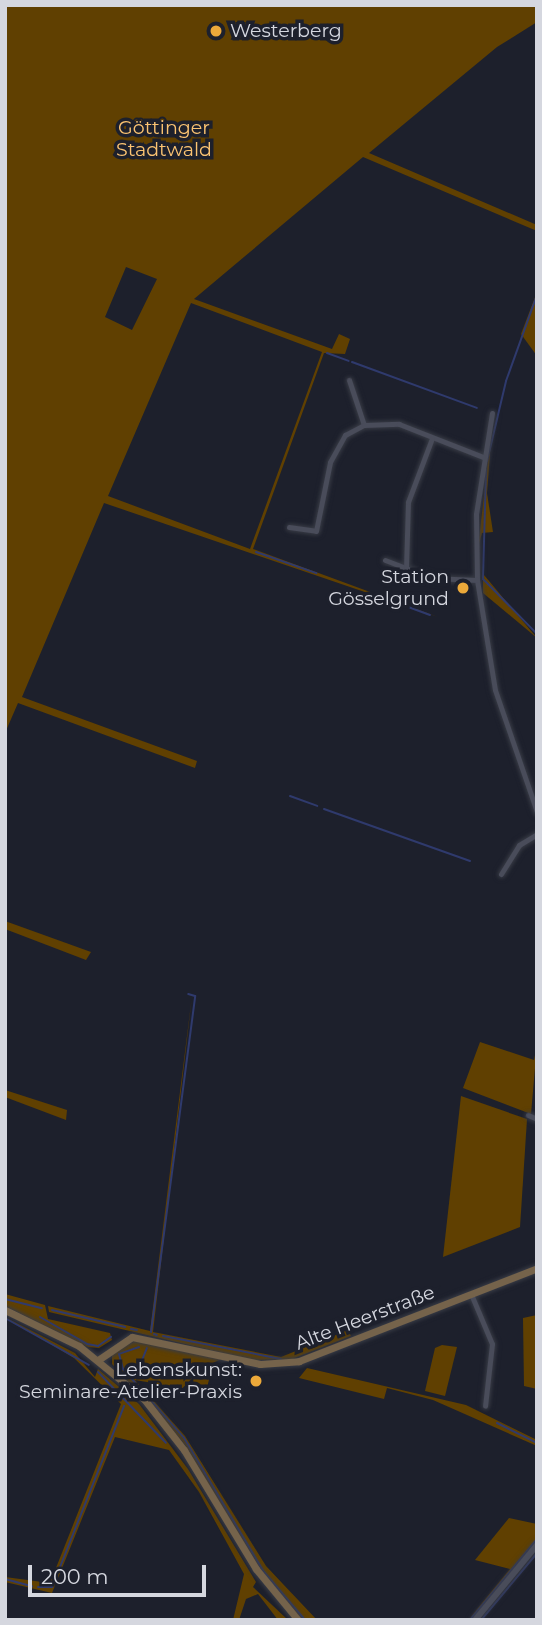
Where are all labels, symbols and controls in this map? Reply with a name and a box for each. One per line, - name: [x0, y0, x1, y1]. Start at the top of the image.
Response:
- place label: Westerberg: [230, 20, 342, 42]
- marker: Westerberg: [208, 23, 224, 39]
- park label: Göttinger Stadtwald: [116, 117, 212, 161]
- place label: Station Gösselgrund: [328, 566, 449, 610]
- marker: Station Gösselgrund: [455, 580, 471, 596]
- street label: Alte Heerstraße: [292, 1281, 438, 1355]
- place label: Lebenskunst: Seminare-Atelier-Praxis: [19, 1359, 242, 1403]
- marker: Lebenskunst: Seminare-Atelier-Praxis: [248, 1373, 264, 1389]
- scale bar: [32, 1552, 210, 1596]
- text: 200 m: [41, 1564, 108, 1589]

